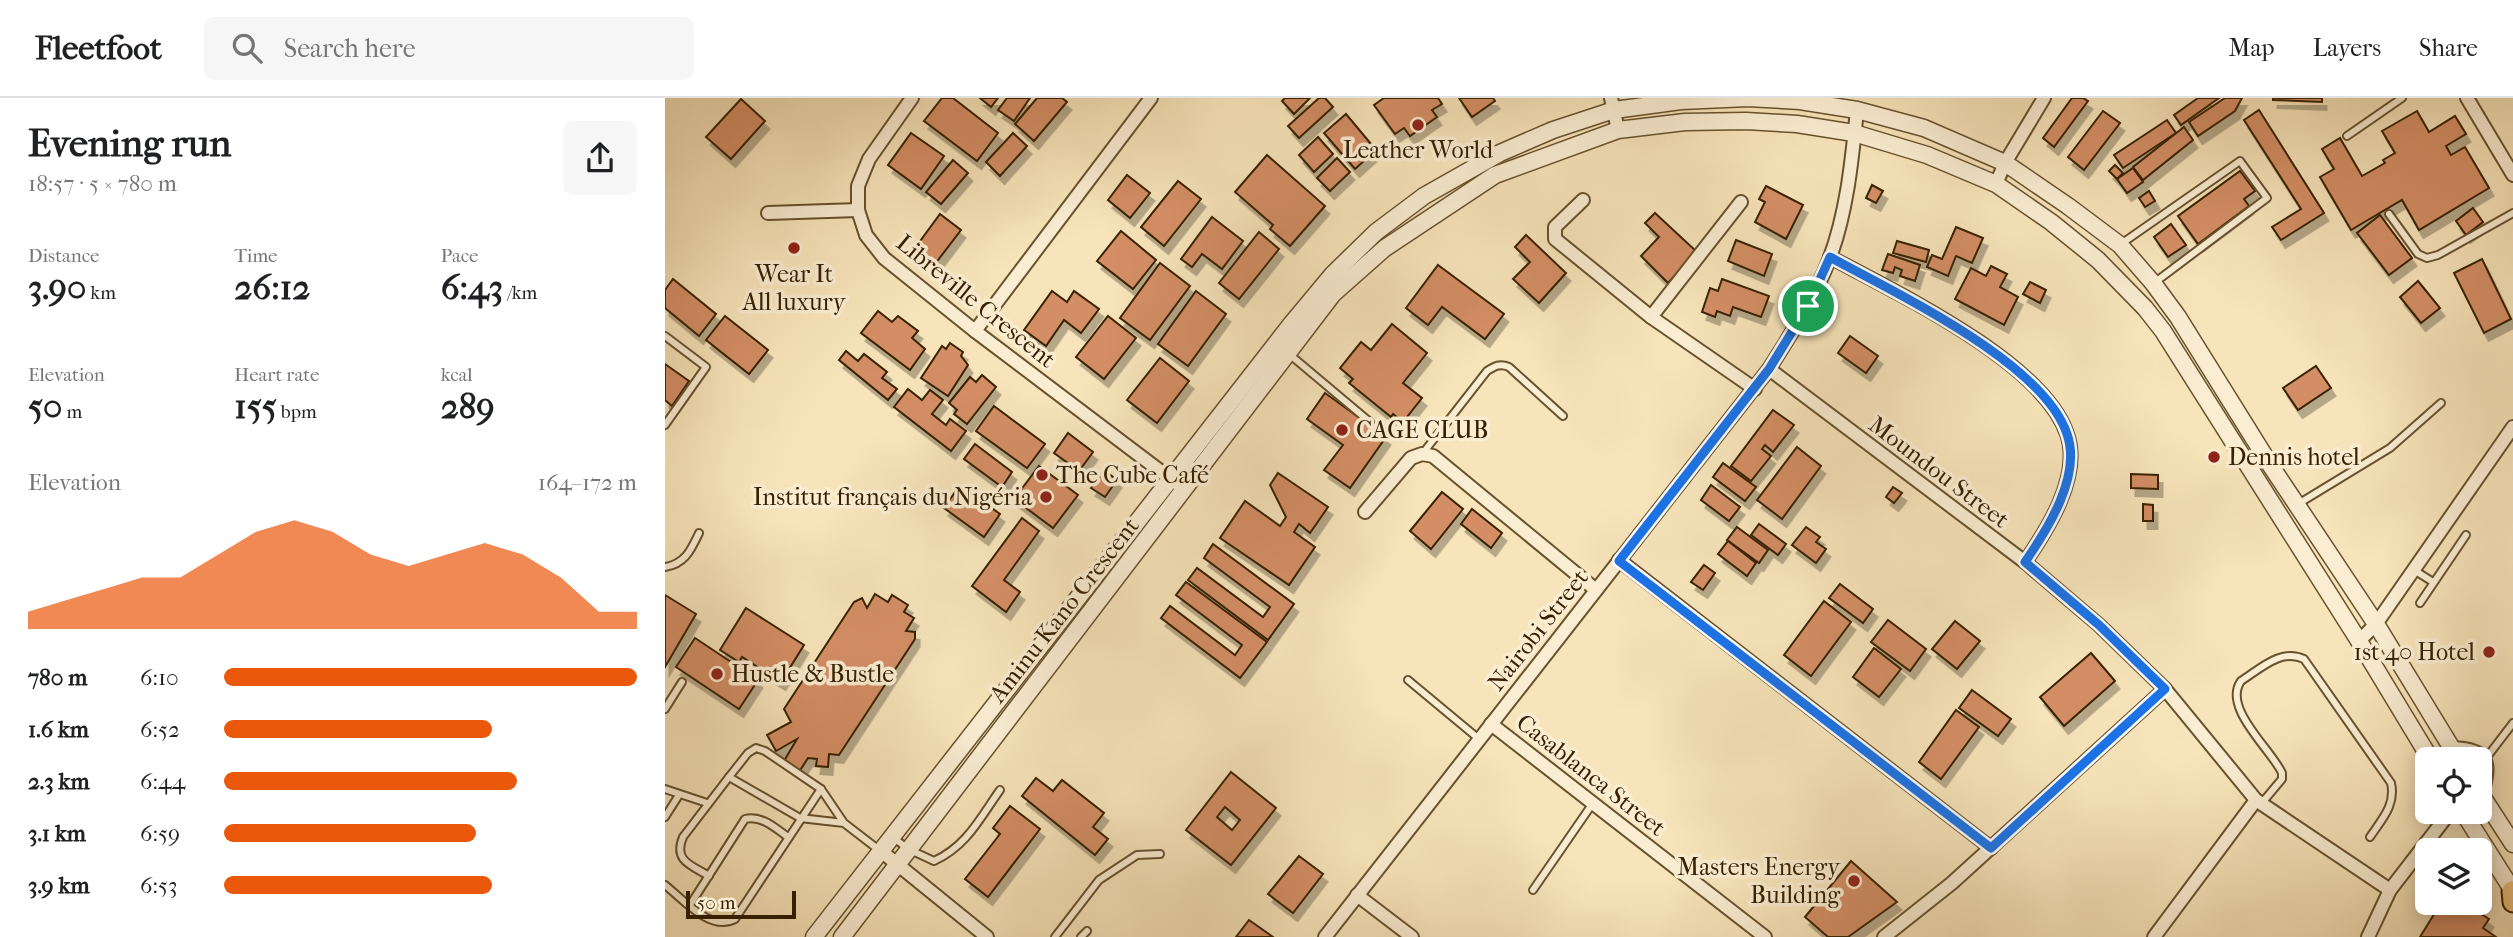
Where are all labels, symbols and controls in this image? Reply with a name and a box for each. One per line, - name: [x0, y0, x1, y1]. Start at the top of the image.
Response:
- search box: [204, 17, 694, 80]
- text: Fleetfoot: [35, 29, 162, 68]
- icon: search: [228, 29, 266, 67]
- text: Search here: [284, 33, 416, 64]
- text: Map: [2229, 34, 2275, 62]
- text: Layers: [2313, 34, 2381, 62]
- text: Share: [2419, 34, 2478, 62]
- marker: Leather World: [1410, 117, 1426, 133]
- text: Evening run: [28, 121, 231, 166]
- button: share: [563, 121, 637, 195]
- place label: Leather World: [1343, 136, 1494, 164]
- text: 18:57 · 5 × 780 m: [28, 170, 177, 197]
- street label: Libreville Crescent: [891, 228, 1061, 374]
- marker: Wear It All luxury: [786, 240, 802, 256]
- text: Distance: [28, 245, 99, 267]
- text: Time: [234, 245, 278, 267]
- text: Pace: [441, 245, 479, 267]
- place label: Wear It All luxury: [741, 260, 847, 316]
- text: 3.90: [28, 267, 86, 308]
- text: 26:12: [234, 267, 310, 308]
- text: 6:43: [441, 267, 503, 308]
- pin: [1778, 276, 1838, 336]
- text: km: [86, 282, 116, 304]
- text: /km: [503, 282, 537, 304]
- icon: arrive: [1789, 287, 1827, 325]
- text: Elevation: [28, 364, 105, 386]
- text: Heart rate: [234, 364, 319, 386]
- text: kcal: [441, 364, 473, 386]
- text: 50: [28, 386, 62, 427]
- text: 155: [234, 386, 277, 427]
- text: 289: [441, 386, 495, 427]
- text: m: [62, 401, 82, 423]
- text: bpm: [277, 401, 317, 423]
- street label: Moundou Street: [1863, 410, 2015, 534]
- place label: CAGE CLUB: [1356, 416, 1488, 444]
- marker: CAGE CLUB: [1334, 422, 1350, 438]
- place label: Dennis hotel: [2228, 443, 2360, 471]
- marker: Dennis hotel: [2206, 449, 2222, 465]
- place label: The Cube Café: [1056, 461, 1209, 489]
- marker: The Cube Café: [1034, 467, 1050, 483]
- text: Elevation: [28, 469, 121, 496]
- text: 164–172 m: [538, 469, 637, 496]
- place label: Institut français du Nigéria: [753, 483, 1033, 512]
- marker: Institut français du Nigéria: [1038, 489, 1054, 505]
- street label: Aminu Kano Crescent: [983, 512, 1145, 709]
- street label: Nairobi Street: [1482, 564, 1594, 696]
- place label: 1st 40 Hotel: [2354, 638, 2475, 666]
- marker: 1st 40 Hotel: [2481, 644, 2497, 660]
- place label: Hustle & Bustle: [731, 660, 894, 688]
- text: 780 m: [28, 664, 87, 691]
- text: 6:10: [140, 664, 179, 691]
- marker: Hustle & Bustle: [709, 666, 725, 682]
- street label: Casablanca Street: [1511, 708, 1671, 842]
- text: 1.6 km: [28, 716, 89, 743]
- text: 6:52: [140, 716, 180, 743]
- map controls: [2415, 747, 2492, 915]
- button: locate: [2415, 747, 2492, 824]
- text: 2.3 km: [28, 768, 90, 795]
- text: 6:44: [140, 768, 185, 795]
- text: 3.1 km: [28, 820, 86, 847]
- text: 6:59: [140, 820, 180, 847]
- button: layers: [2415, 838, 2492, 915]
- place label: Masters Energy Building: [1677, 853, 1841, 909]
- text: 3.9 km: [28, 872, 90, 899]
- text: 6:53: [140, 872, 177, 899]
- marker: Masters Energy Building: [1846, 873, 1862, 889]
- scale bar: [686, 888, 796, 920]
- text: 50 m: [697, 892, 736, 914]

